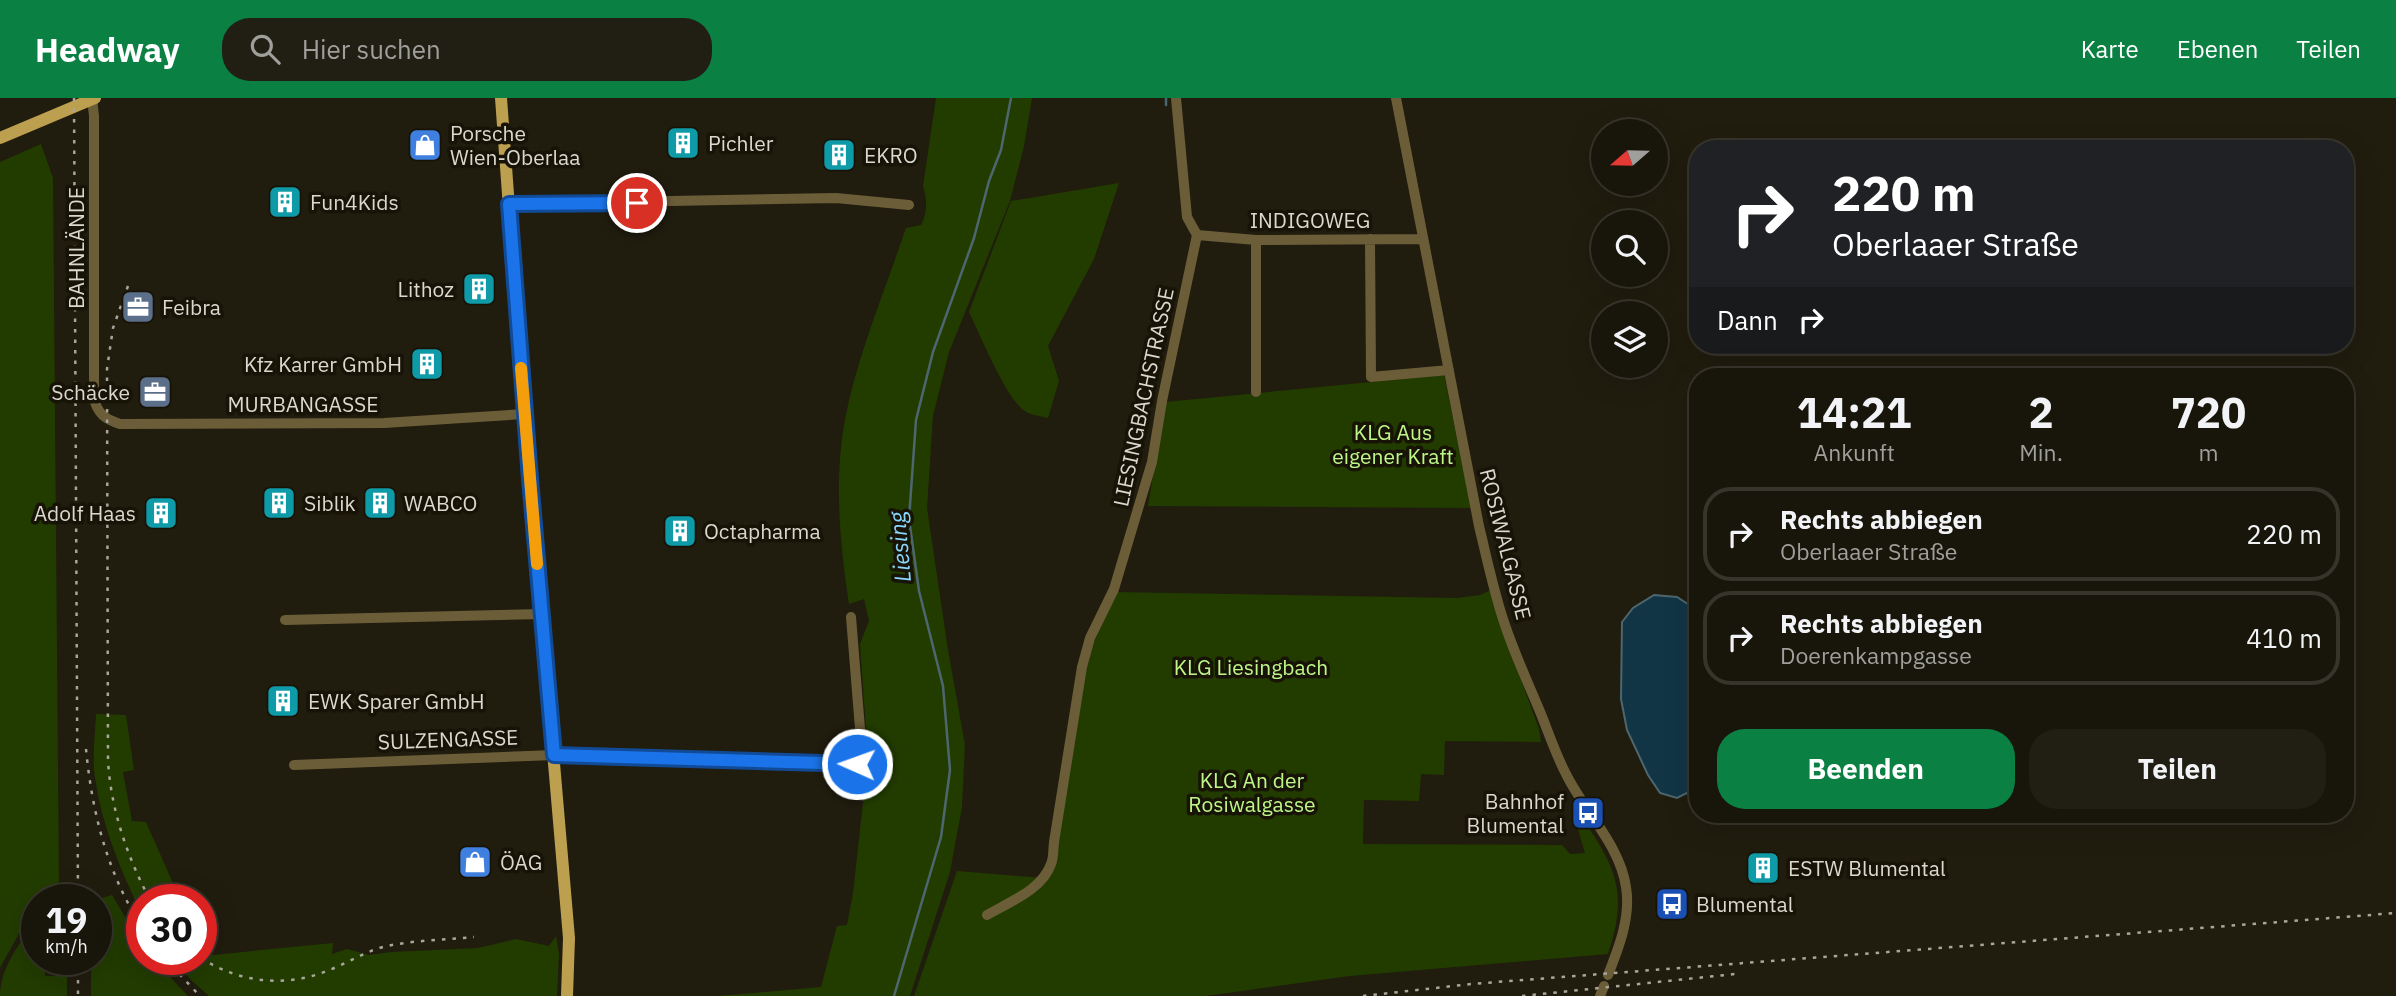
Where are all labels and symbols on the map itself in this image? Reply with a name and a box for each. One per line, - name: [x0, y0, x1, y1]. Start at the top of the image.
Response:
- place label: Porsche Wien-Oberlaa: [450, 119, 581, 171]
- north arrow: [1591, 119, 1668, 196]
- building icon: Pichler: [664, 124, 702, 162]
- shop icon: Porsche Wien-Oberlaa: [406, 126, 444, 164]
- place label: Pichler: [708, 129, 774, 157]
- building icon: EKRO: [820, 136, 858, 174]
- place label: EKRO: [864, 141, 918, 169]
- pin: [607, 173, 667, 233]
- building icon: Fun4Kids: [266, 183, 304, 221]
- street label: BAHNLÄNDE: [62, 187, 90, 309]
- place label: Fun4Kids: [310, 188, 399, 216]
- street label: INDIGOWEG: [1250, 206, 1370, 234]
- building icon: Lithoz: [460, 270, 498, 308]
- place label: Lithoz: [398, 275, 454, 303]
- street label: LIESINGBACHSTRASSE: [1106, 285, 1180, 509]
- office icon: Feibra: [119, 288, 157, 326]
- place label: Feibra: [162, 293, 221, 321]
- building icon: Kfz Karrer GmbH: [408, 345, 446, 383]
- place label: Kfz Karrer GmbH: [244, 350, 402, 378]
- office icon: Schäcke: [136, 373, 174, 411]
- place label: Schäcke: [51, 378, 130, 406]
- street label: MURBANGASSE: [227, 390, 379, 418]
- park label: KLG Aus eigener Kraft: [1332, 418, 1454, 470]
- street label: ROSIWALGASSE: [1474, 465, 1538, 623]
- building icon: Siblik: [260, 484, 298, 522]
- building icon: WABCO: [361, 484, 399, 522]
- place label: Siblik: [304, 489, 356, 517]
- place label: WABCO: [404, 489, 477, 517]
- building icon: Adolf Haas: [142, 494, 180, 532]
- place label: Adolf Haas: [34, 499, 136, 527]
- water label: Liesing: [881, 509, 917, 584]
- building icon: Octapharma: [661, 512, 699, 550]
- place label: Octapharma: [704, 517, 821, 545]
- park label: KLG Liesingbach: [1174, 653, 1328, 681]
- building icon: EWK Sparer GmbH: [264, 682, 302, 720]
- place label: EWK Sparer GmbH: [308, 687, 485, 715]
- street label: SULZENGASSE: [377, 723, 519, 755]
- position arrow: [820, 727, 894, 801]
- park label: KLG An der Rosiwalgasse: [1188, 766, 1316, 818]
- place label: Bahnhof Blumental: [1467, 787, 1564, 839]
- bus stop icon: Bahnhof Blumental: [1569, 794, 1607, 832]
- shop icon: ÖAG: [456, 843, 494, 881]
- place label: ÖAG: [500, 848, 542, 876]
- building icon: ESTW Blumental: [1744, 849, 1782, 887]
- place label: ESTW Blumental: [1788, 854, 1946, 882]
- speed limit sign: 30: [126, 884, 217, 975]
- bus stop icon: Blumental: [1653, 885, 1691, 923]
- place label: Blumental: [1696, 890, 1794, 918]

